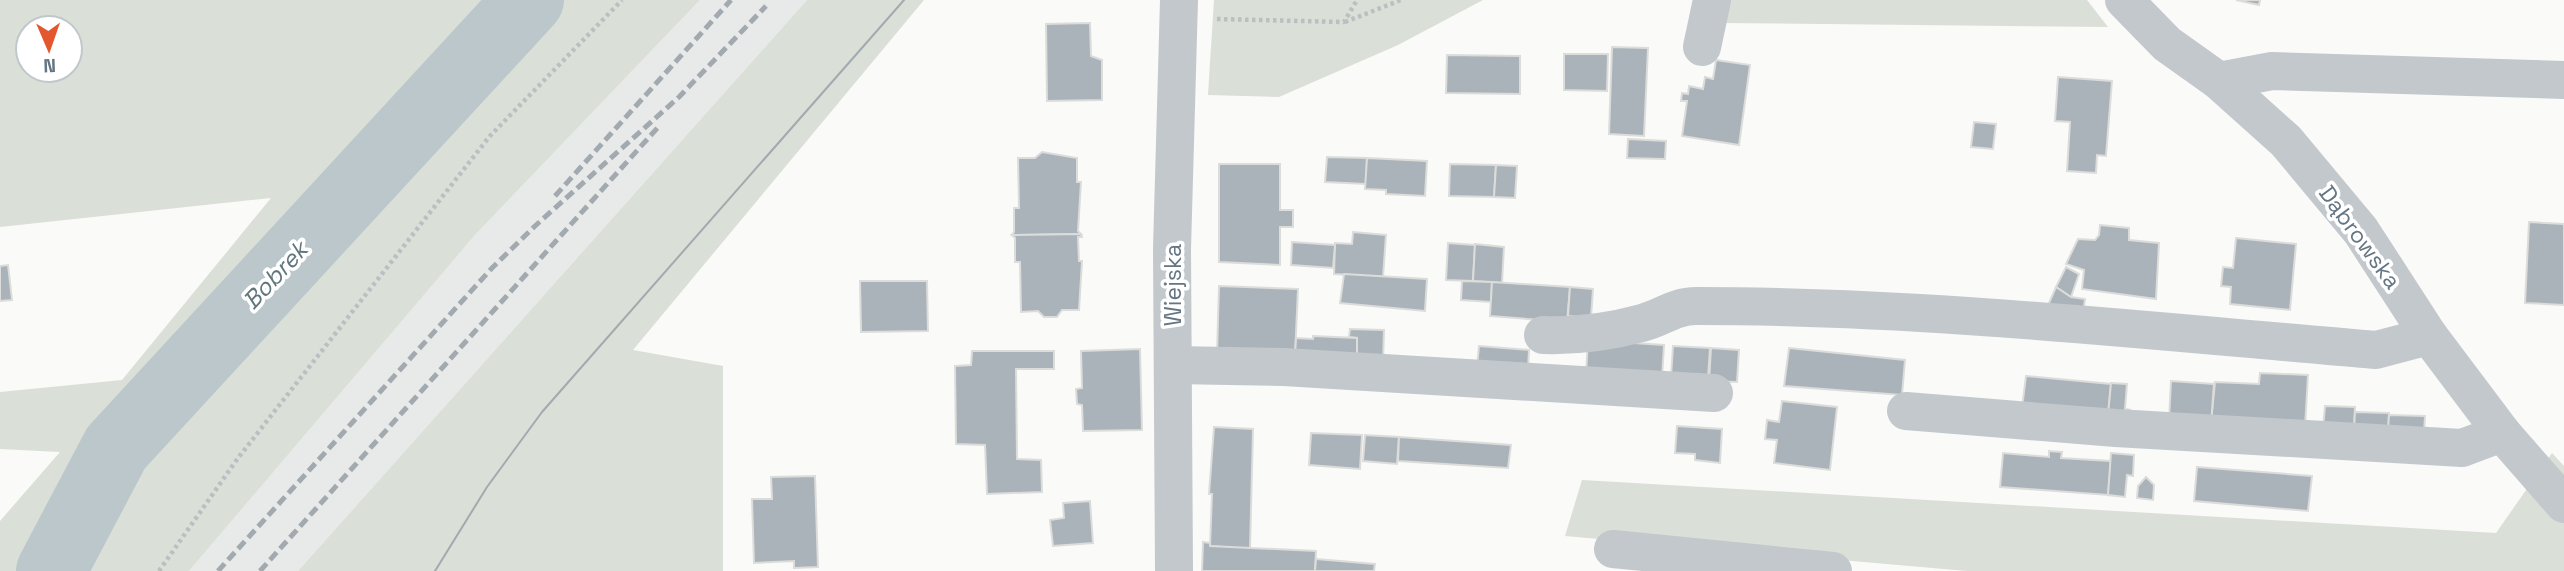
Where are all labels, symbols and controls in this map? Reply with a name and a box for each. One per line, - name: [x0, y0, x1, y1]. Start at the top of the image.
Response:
- north arrow: [14, 14, 84, 84]
- text: N: [43, 53, 56, 78]
- street label: Dąbrowska: [2312, 179, 2408, 295]
- water label: Bobrek: [236, 232, 316, 316]
- street label: Wiejska: [1158, 244, 1188, 326]

